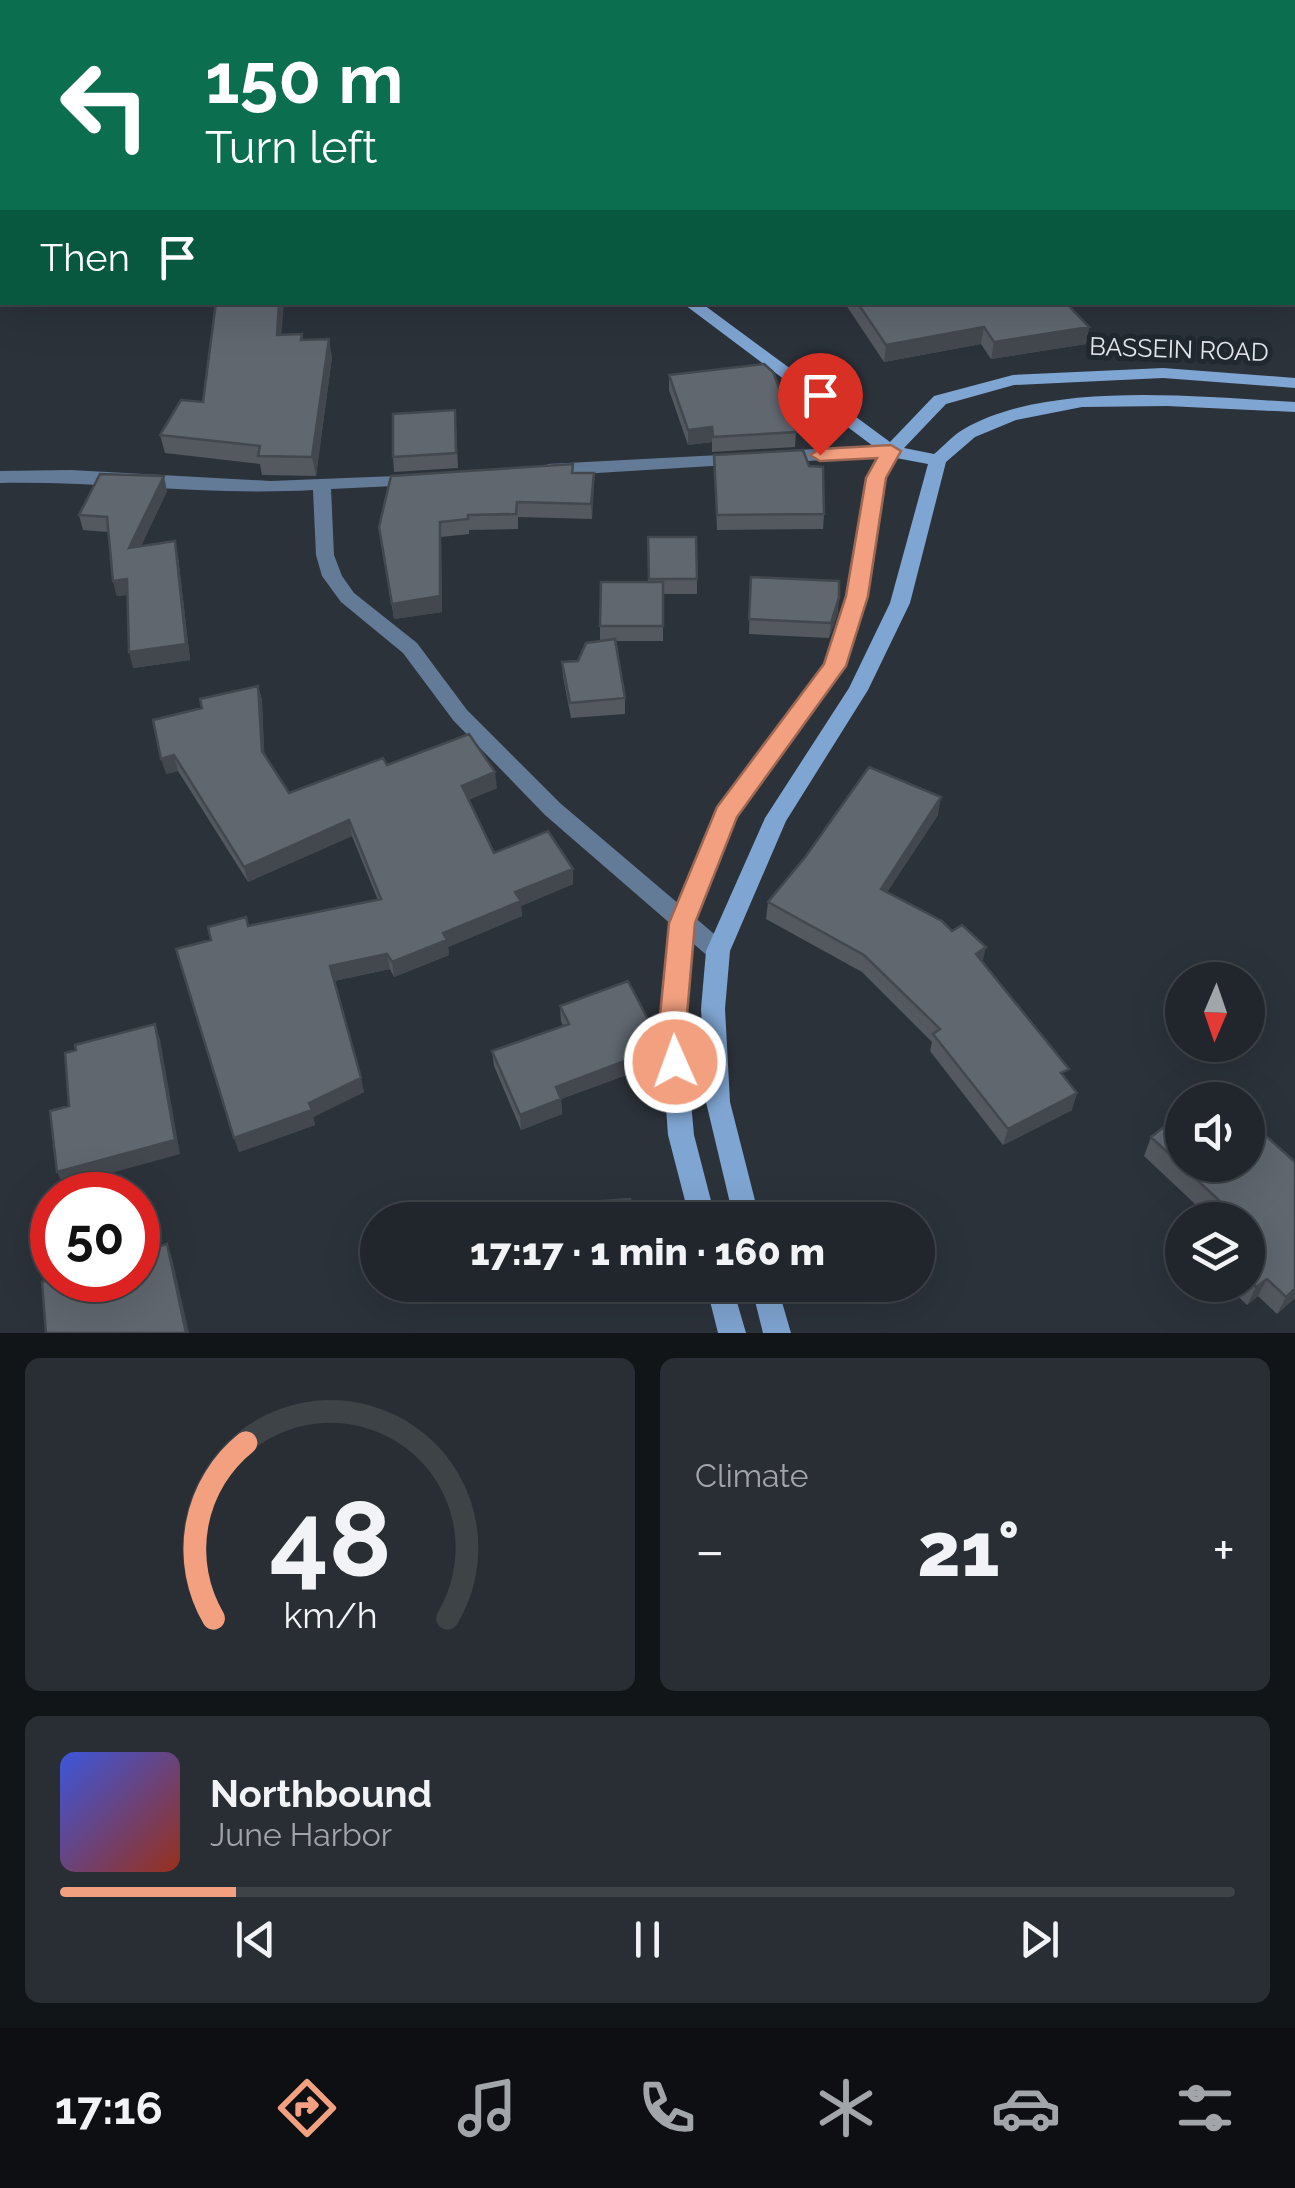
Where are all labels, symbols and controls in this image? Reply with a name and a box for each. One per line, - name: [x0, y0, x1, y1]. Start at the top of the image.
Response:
- text: 150 m: [205, 37, 403, 119]
- icon: left: [40, 40, 170, 170]
- text: Turn left: [205, 121, 377, 174]
- icon: arrive: [150, 230, 205, 285]
- text: Then: [40, 235, 130, 280]
- street label: BASSEIN ROAD: [1089, 331, 1269, 367]
- pin: [778, 353, 863, 456]
- icon: arrive: [793, 368, 848, 423]
- north arrow: [1165, 962, 1265, 1062]
- map controls: [1165, 962, 1265, 1302]
- position arrow: [623, 1010, 727, 1114]
- button: sound: [1165, 1082, 1265, 1182]
- speed limit sign: 50: [30, 1172, 160, 1302]
- button: layers: [1165, 1202, 1265, 1302]
- text: 17:17 · 1 min · 160 m: [470, 1229, 825, 1274]
- text: Climate: [695, 1457, 809, 1494]
- text: 48: [269, 1478, 391, 1600]
- text: 21°: [917, 1505, 1020, 1594]
- text: −: [695, 1518, 725, 1583]
- text: +: [1212, 1518, 1235, 1583]
- text: km/h: [283, 1594, 377, 1636]
- text: Northbound: [210, 1771, 432, 1816]
- text: June Harbor: [210, 1816, 392, 1853]
- icon: previous: [228, 1912, 283, 1967]
- icon: pause: [620, 1912, 675, 1967]
- icon: next: [1012, 1912, 1067, 1967]
- icon: directions: [272, 2073, 342, 2143]
- icon: music: [452, 2073, 522, 2143]
- icon: phone: [632, 2073, 702, 2143]
- icon: climate: [811, 2073, 881, 2143]
- icon: car: [991, 2073, 1061, 2143]
- icon: filters: [1170, 2073, 1240, 2143]
- text: 17:16: [55, 2082, 163, 2135]

